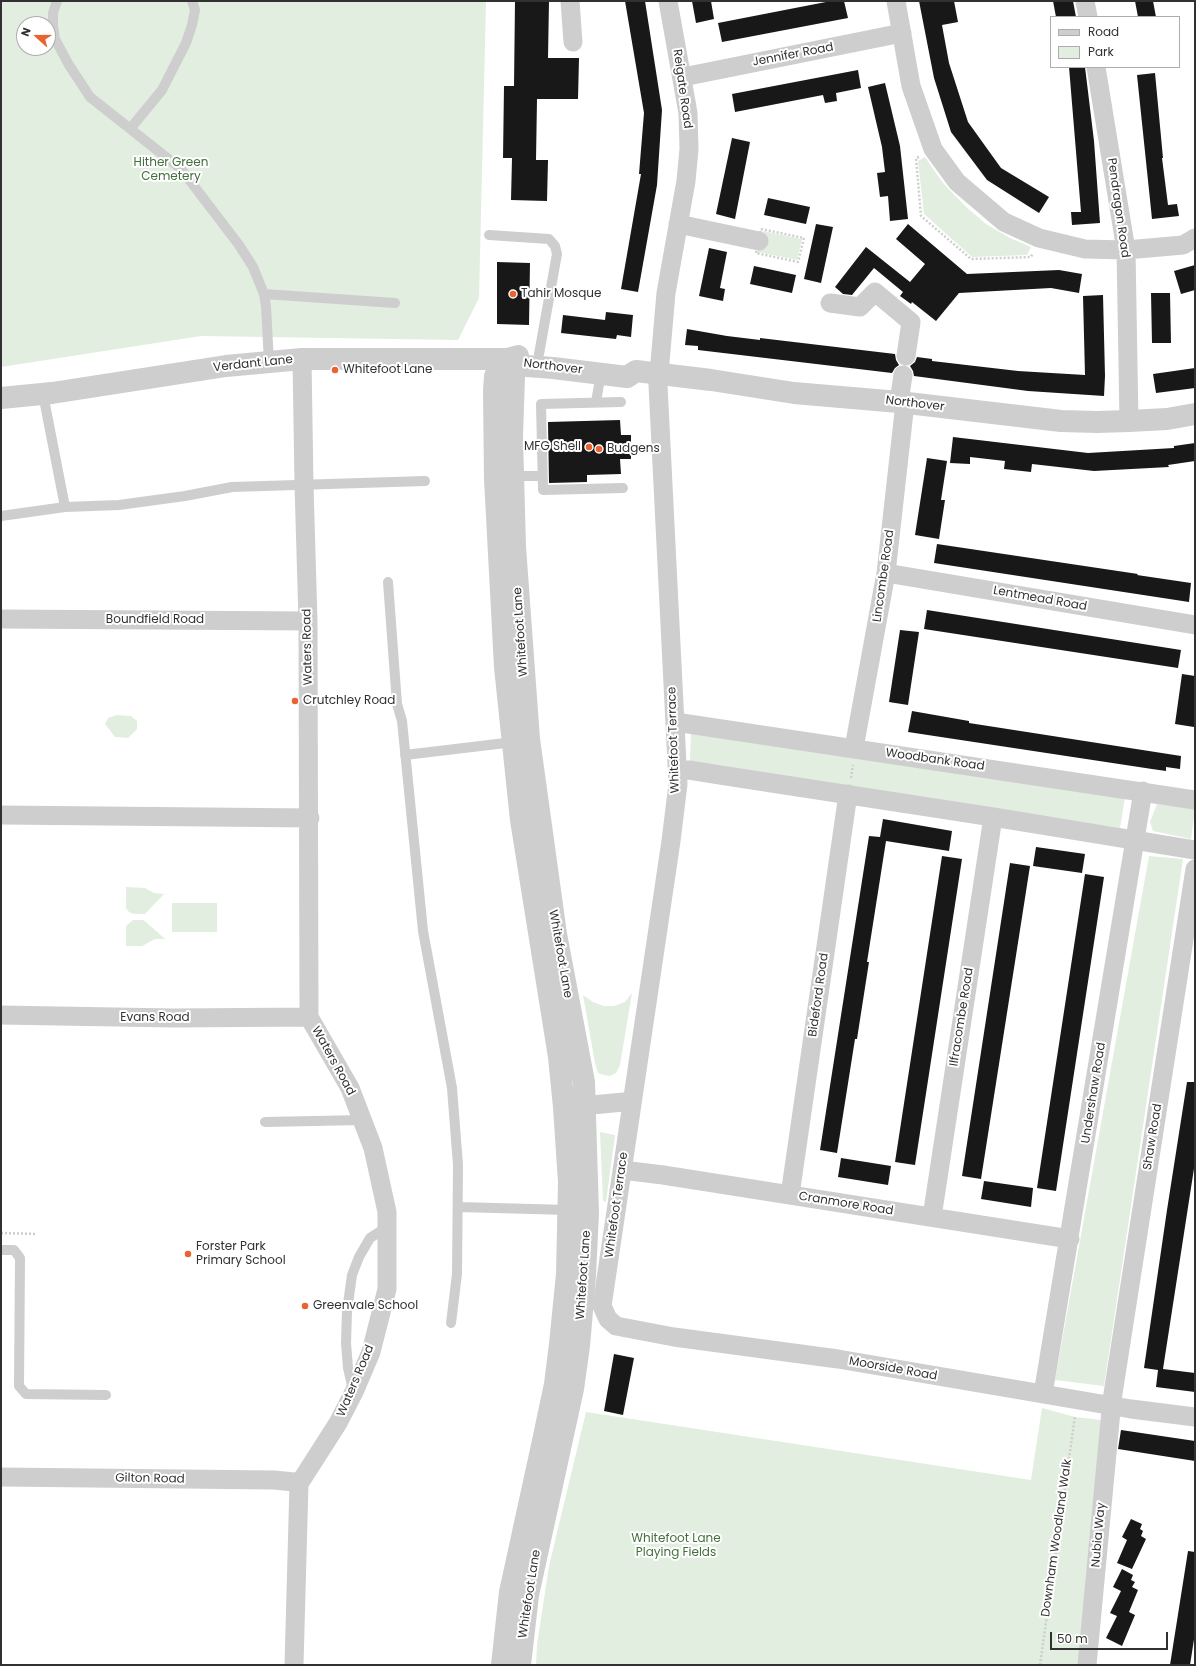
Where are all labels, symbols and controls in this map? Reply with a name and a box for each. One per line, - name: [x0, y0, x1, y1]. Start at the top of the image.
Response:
- north arrow: [16, 16, 56, 56]
- legend: [1050, 16, 1180, 68]
- text: Road: [1088, 23, 1119, 40]
- text: N: [17, 25, 35, 39]
- street label: Jennifer Road: [751, 40, 835, 70]
- text: Park: [1088, 43, 1114, 60]
- street label: Reigate Road: [669, 48, 695, 130]
- park label: Hither Green Cemetery: [134, 156, 208, 184]
- street label: Pendragon Road: [1104, 157, 1132, 259]
- place label: Tahir Mosque: [521, 287, 601, 301]
- marker: Tahir Mosque: [508, 289, 518, 299]
- street label: Verdant Lane: [213, 353, 293, 375]
- street label: Northover: [523, 356, 583, 378]
- place label: Whitefoot Lane: [343, 363, 432, 377]
- marker: Whitefoot Lane: [330, 365, 340, 375]
- street label: Northover: [885, 393, 945, 415]
- place label: MFG Shell: [524, 440, 581, 454]
- marker: MFG Shell: [584, 442, 594, 452]
- place label: Budgens: [607, 442, 660, 456]
- marker: Budgens: [594, 444, 604, 454]
- street label: Lincombe Road: [870, 529, 898, 623]
- street label: Lentmead Road: [992, 584, 1088, 614]
- street label: Whitefoot Lane: [511, 587, 531, 677]
- street label: Waters Road: [300, 608, 316, 686]
- street label: Boundfield Road: [106, 613, 204, 627]
- street label: Whitefoot Terrace: [665, 686, 683, 794]
- place label: Crutchley Road: [303, 694, 395, 708]
- marker: Crutchley Road: [290, 696, 300, 706]
- street label: Woodbank Road: [885, 746, 985, 774]
- street label: Whitefoot Lane: [545, 909, 575, 999]
- street label: Bideford Road: [806, 952, 832, 1038]
- street label: Ilfracombe Road: [947, 967, 977, 1067]
- street label: Evans Road: [120, 1011, 190, 1025]
- street label: Waters Road: [308, 1024, 358, 1098]
- street label: Undershaw Road: [1079, 1041, 1109, 1145]
- street label: Shaw Road: [1141, 1103, 1165, 1171]
- street label: Whitefoot Terrace: [602, 1151, 632, 1259]
- street label: Cranmore Road: [798, 1189, 894, 1219]
- street label: Whitefoot Lane: [574, 1230, 594, 1320]
- place label: Forster Park Primary School: [196, 1240, 286, 1268]
- marker: Forster Park Primary School: [183, 1249, 193, 1259]
- place label: Greenvale School: [313, 1299, 418, 1313]
- marker: Greenvale School: [300, 1301, 310, 1311]
- street label: Waters Road: [334, 1343, 378, 1419]
- street label: Moorside Road: [848, 1354, 938, 1384]
- street label: Downham Woodland Walk: [1039, 1458, 1075, 1618]
- street label: Gilton Road: [115, 1471, 185, 1487]
- street label: Nubia Way: [1089, 1502, 1109, 1568]
- park label: Whitefoot Lane Playing Fields: [631, 1532, 721, 1560]
- street label: Whitefoot Lane: [516, 1549, 544, 1639]
- scale bar: [1052, 1624, 1170, 1650]
- text: 50 m: [1057, 1630, 1088, 1647]

